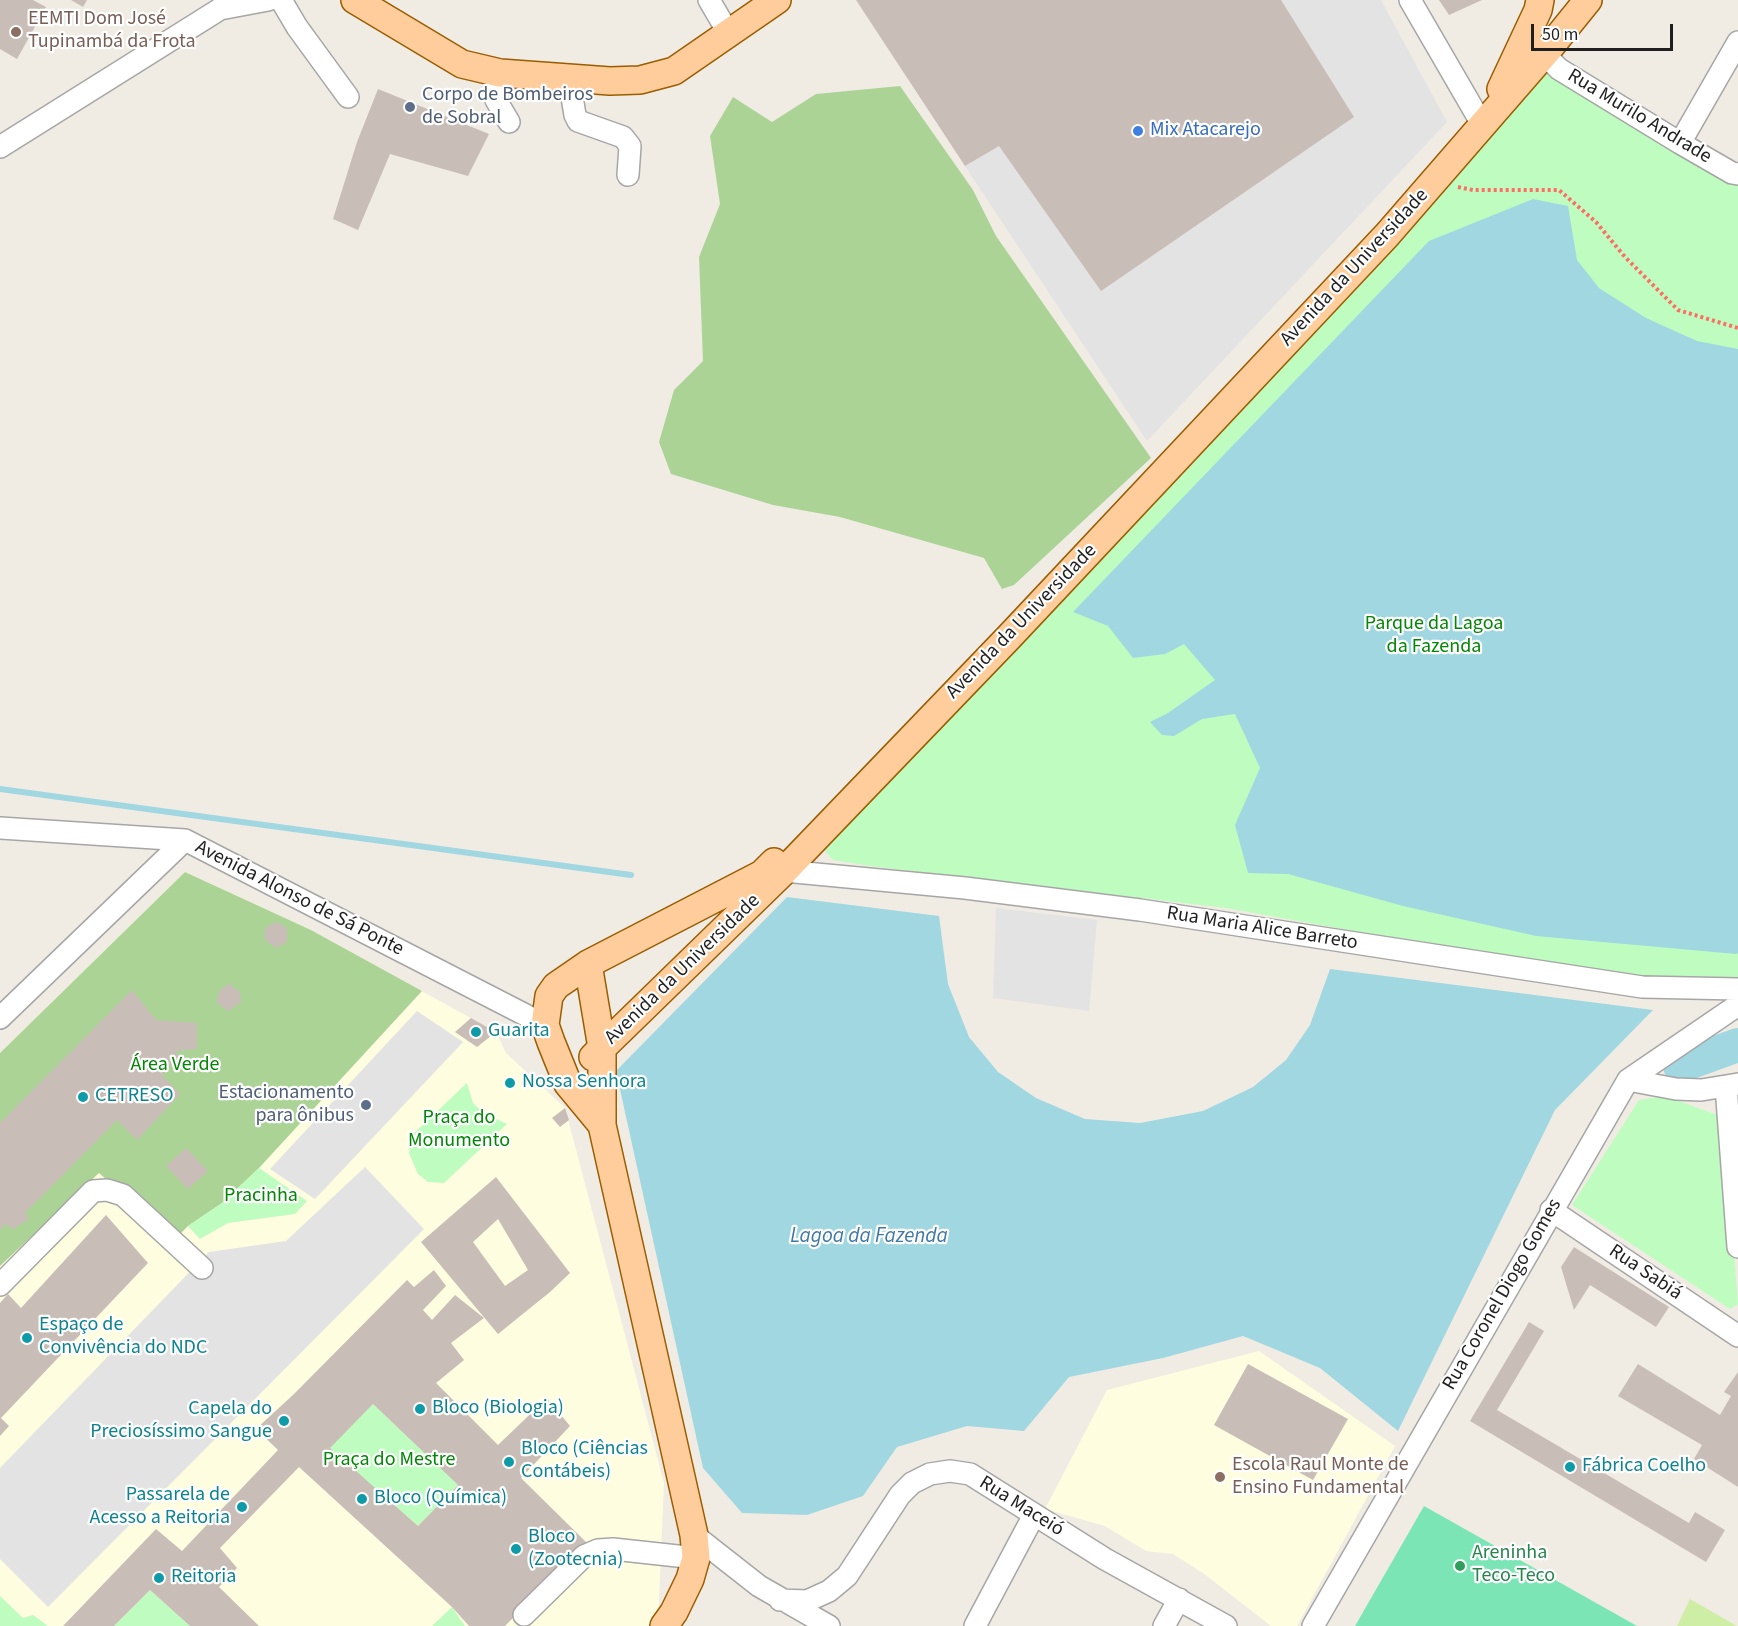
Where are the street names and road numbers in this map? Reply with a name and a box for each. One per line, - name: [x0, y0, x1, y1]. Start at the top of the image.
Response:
- street label: Rua Murilo Andrade: [1563, 64, 1715, 170]
- street label: Avenida da Universidade: [1276, 184, 1434, 352]
- street label: Avenida da Universidade: [942, 539, 1102, 705]
- street label: Avenida Alonso de Sá Ponte: [191, 836, 407, 962]
- street label: Avenida da Universidade: [600, 890, 766, 1050]
- street label: Rua Maria Alice Barreto: [1165, 902, 1359, 956]
- street label: Rua Coronel Diogo Gomes: [1438, 1195, 1568, 1395]
- street label: Rua Sabiá: [1604, 1240, 1686, 1306]
- street label: Rua Maceió: [974, 1472, 1068, 1542]

